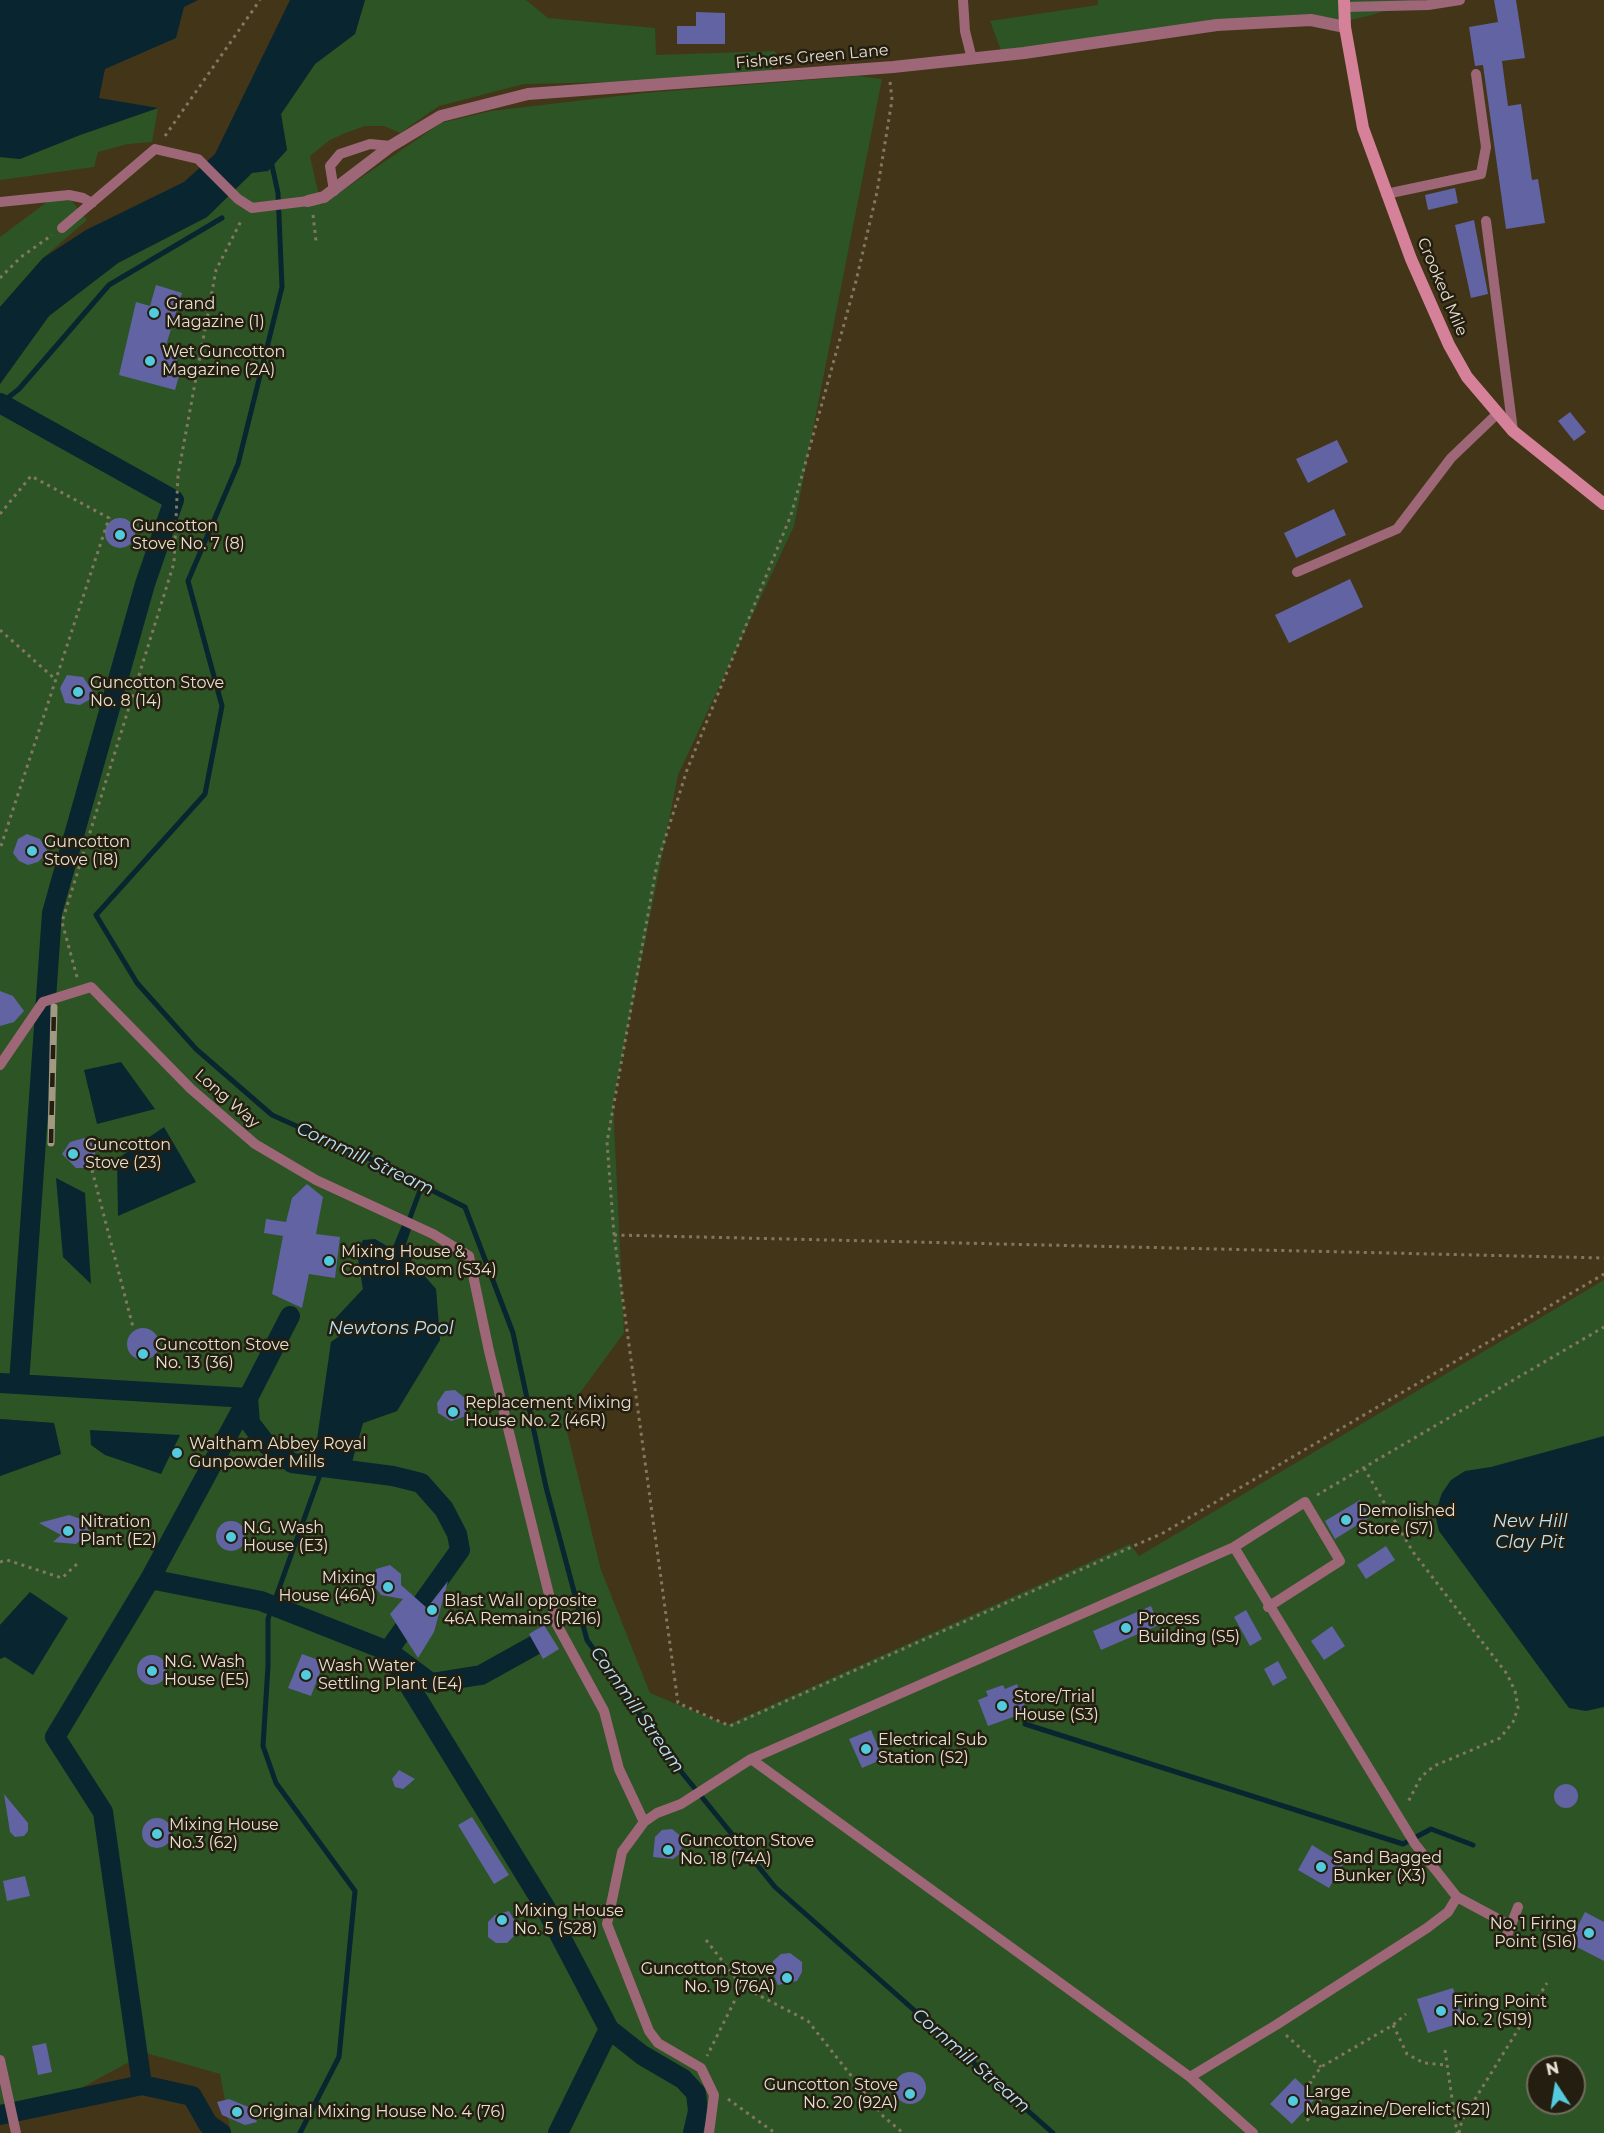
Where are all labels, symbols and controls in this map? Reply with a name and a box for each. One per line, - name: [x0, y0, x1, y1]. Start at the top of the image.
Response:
- street label: Fishers Green Lane: [735, 41, 889, 73]
- street label: Crooked Mile: [1413, 235, 1471, 339]
- place label: Grand Magazine (1): [166, 294, 265, 332]
- marker: Grand Magazine (1): [147, 306, 161, 320]
- place label: Wet Guncotton Magazine (2A): [162, 342, 285, 380]
- marker: Wet Guncotton Magazine (2A): [143, 354, 157, 368]
- place label: Guncotton Stove No. 7 (8): [132, 516, 245, 554]
- marker: Guncotton Stove No. 7 (8): [113, 528, 127, 542]
- place label: Guncotton Stove No. 8 (14): [90, 673, 224, 711]
- marker: Guncotton Stove No. 8 (14): [71, 685, 85, 699]
- place label: Guncotton Stove (18): [44, 832, 130, 870]
- marker: Guncotton Stove (18): [25, 844, 39, 858]
- street label: Long Way: [191, 1066, 263, 1132]
- water label: Cornmill Stream: [293, 1118, 437, 1200]
- place label: Guncotton Stove (23): [85, 1135, 171, 1173]
- marker: Guncotton Stove (23): [66, 1147, 80, 1161]
- place label: Mixing House & Control Room (S34): [341, 1242, 497, 1280]
- marker: Mixing House & Control Room (S34): [322, 1254, 336, 1268]
- water label: Newtons Pool: [328, 1318, 454, 1340]
- place label: Guncotton Stove No. 13 (36): [155, 1335, 289, 1373]
- marker: Guncotton Stove No. 13 (36): [136, 1347, 150, 1361]
- place label: Replacement Mixing House No. 2 (46R): [465, 1393, 632, 1431]
- marker: Replacement Mixing House No. 2 (46R): [446, 1405, 460, 1419]
- place label: Waltham Abbey Royal Gunpowder Mills: [189, 1434, 366, 1472]
- marker: Waltham Abbey Royal Gunpowder Mills: [170, 1446, 184, 1460]
- place label: Demolished Store (S7): [1358, 1501, 1456, 1539]
- water label: New Hill Clay Pit: [1492, 1511, 1568, 1553]
- place label: Nitration Plant (E2): [80, 1512, 157, 1550]
- marker: Demolished Store (S7): [1339, 1513, 1353, 1527]
- place label: N.G. Wash House (E3): [243, 1518, 328, 1556]
- marker: Nitration Plant (E2): [61, 1524, 75, 1538]
- marker: N.G. Wash House (E3): [224, 1530, 238, 1544]
- place label: Mixing House (46A): [278, 1568, 376, 1606]
- marker: Mixing House (46A): [381, 1580, 395, 1594]
- place label: Blast Wall opposite 46A Remains (R216): [444, 1591, 602, 1629]
- marker: Blast Wall opposite 46A Remains (R216): [425, 1603, 439, 1617]
- place label: Process Building (S5): [1138, 1609, 1240, 1647]
- marker: Process Building (S5): [1119, 1621, 1133, 1635]
- water label: Cornmill Stream: [585, 1643, 689, 1777]
- place label: N.G. Wash House (E5): [164, 1652, 250, 1690]
- place label: Wash Water Settling Plant (E4): [318, 1656, 463, 1694]
- marker: N.G. Wash House (E5): [145, 1664, 159, 1678]
- marker: Wash Water Settling Plant (E4): [299, 1668, 313, 1682]
- place label: Store/Trial House (S3): [1014, 1687, 1099, 1725]
- marker: Store/Trial House (S3): [995, 1699, 1009, 1713]
- place label: Electrical Sub Station (S2): [878, 1730, 987, 1768]
- marker: Electrical Sub Station (S2): [859, 1742, 873, 1756]
- place label: Mixing House No.3 (62): [169, 1815, 279, 1853]
- marker: Mixing House No.3 (62): [150, 1827, 164, 1841]
- place label: Guncotton Stove No. 18 (74A): [680, 1831, 814, 1869]
- marker: Guncotton Stove No. 18 (74A): [661, 1843, 675, 1857]
- place label: Sand Bagged Bunker (X3): [1333, 1848, 1442, 1886]
- marker: Sand Bagged Bunker (X3): [1314, 1860, 1328, 1874]
- place label: Mixing House No. 5 (S28): [514, 1901, 624, 1939]
- marker: Mixing House No. 5 (S28): [495, 1913, 509, 1927]
- place label: No. 1 Firing Point (S16): [1490, 1914, 1577, 1952]
- marker: No. 1 Firing Point (S16): [1582, 1926, 1596, 1940]
- place label: Guncotton Stove No. 19 (76A): [641, 1959, 775, 1997]
- marker: Guncotton Stove No. 19 (76A): [780, 1971, 794, 1985]
- place label: Firing Point No. 2 (S19): [1453, 1992, 1547, 2030]
- water label: Cornmill Stream: [908, 2004, 1034, 2118]
- marker: Firing Point No. 2 (S19): [1434, 2004, 1448, 2018]
- north arrow: [1526, 2055, 1586, 2115]
- text: N: [1544, 2058, 1561, 2079]
- place label: Guncotton Stove No. 20 (92A): [764, 2075, 898, 2113]
- place label: Large Magazine/Derelict (S21): [1305, 2082, 1491, 2120]
- marker: Guncotton Stove No. 20 (92A): [903, 2087, 917, 2101]
- marker: Large Magazine/Derelict (S21): [1286, 2094, 1300, 2108]
- place label: Original Mixing House No. 4 (76): [249, 2102, 505, 2122]
- marker: Original Mixing House No. 4 (76): [230, 2105, 244, 2119]

